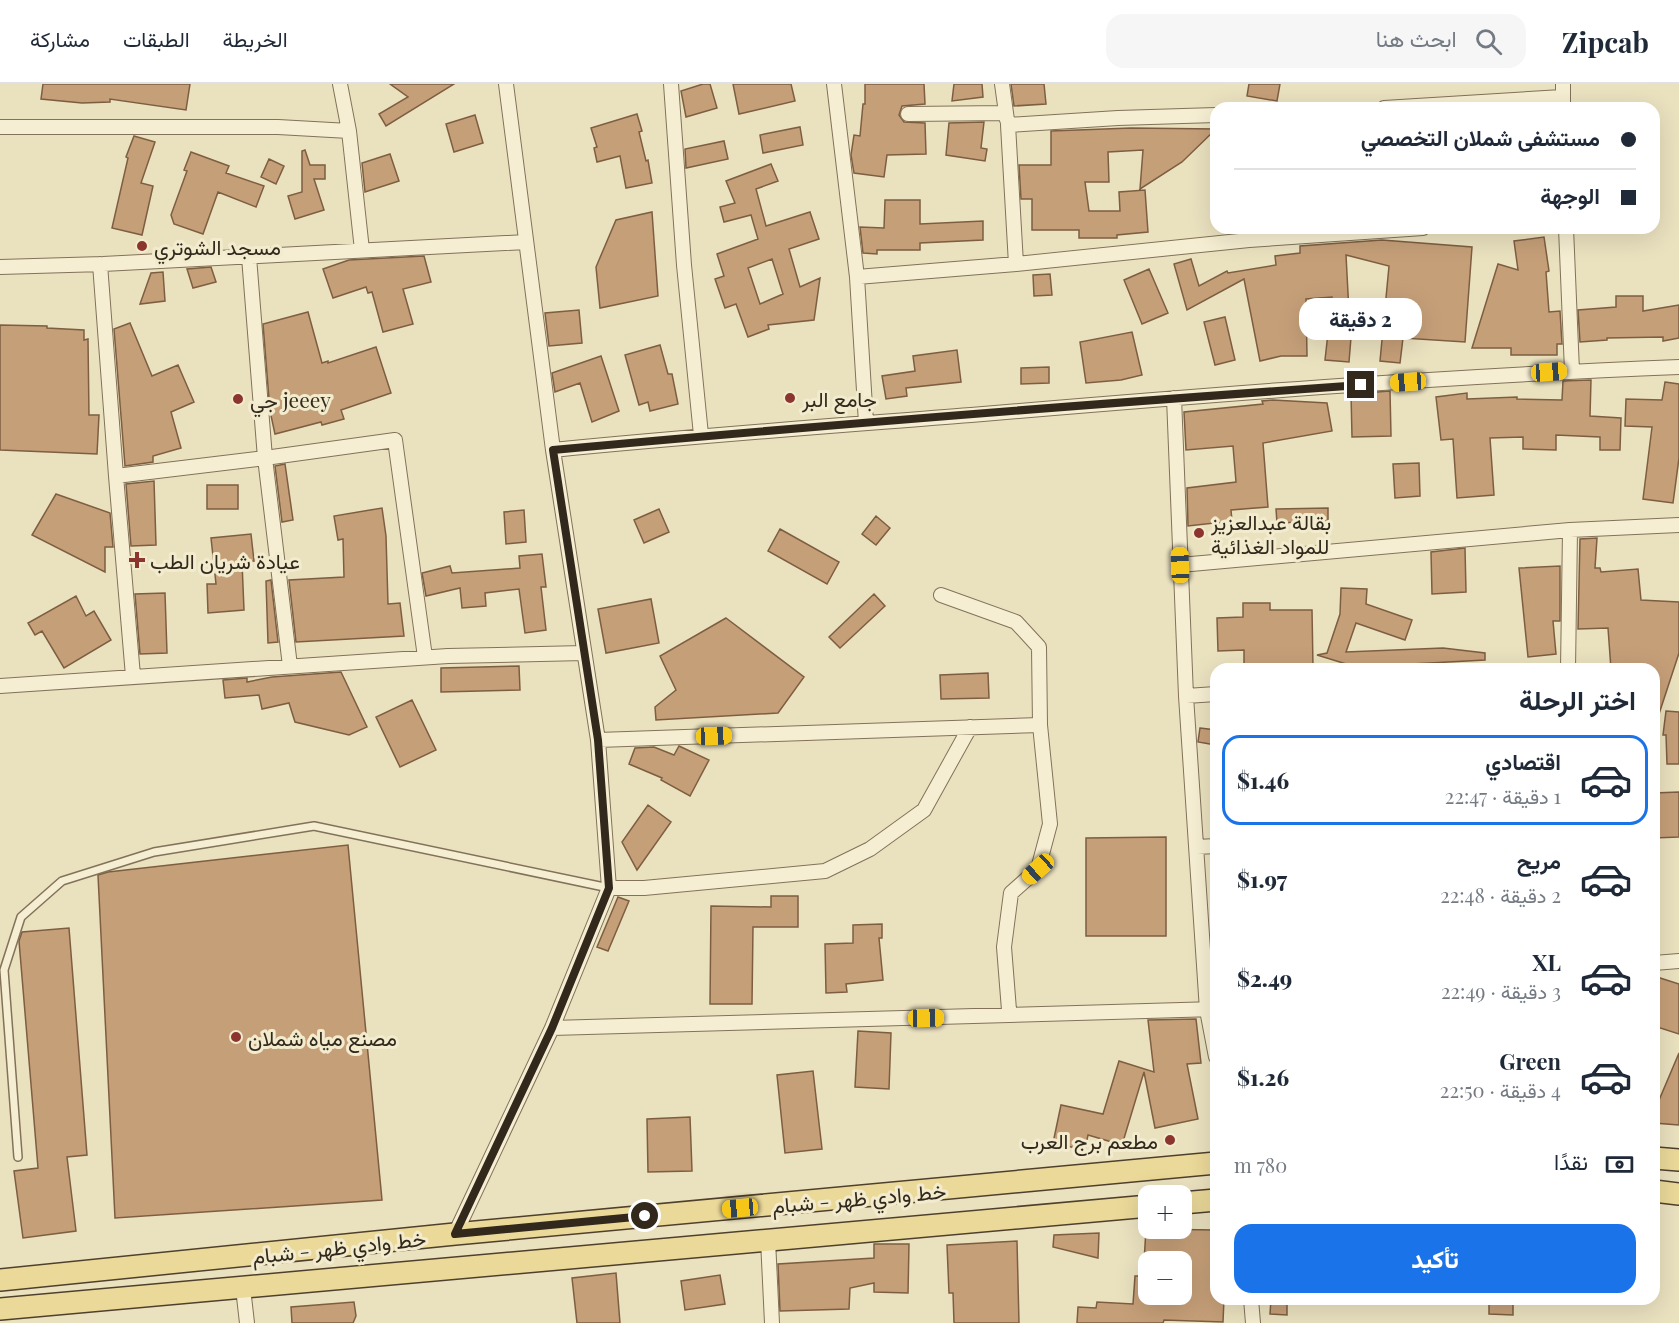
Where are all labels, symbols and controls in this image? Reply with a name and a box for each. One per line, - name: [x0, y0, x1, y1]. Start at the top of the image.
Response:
- search box: [1106, 14, 1526, 68]
- text: ابحث هنا: [1376, 23, 1457, 53]
- text: Zipcab: [1562, 23, 1649, 60]
- text: مشاركة: [30, 24, 90, 52]
- text: الطبقات: [123, 24, 190, 52]
- text: الخريطة: [223, 24, 288, 52]
- icon: search: [1472, 25, 1505, 58]
- text: مستشفى شملان التخصصي: [1361, 122, 1600, 152]
- text: الوجهة: [1540, 180, 1600, 210]
- place label: مسجد الشوتري: [154, 232, 281, 265]
- marker: مسجد الشوتري: [135, 239, 149, 253]
- callout: 2 دقيقة: [1300, 298, 1422, 340]
- text: 2 دقيقة: [1329, 305, 1392, 332]
- car: [1530, 362, 1568, 382]
- route end: [1347, 371, 1374, 398]
- car: [1389, 372, 1427, 392]
- place label: جامع البر: [801, 384, 877, 414]
- place label: جي jeeey: [250, 385, 331, 418]
- marker: جامع البر: [783, 391, 797, 405]
- marker: جي jeeey: [231, 392, 245, 406]
- place label: بقالة عبدالعزيز للمواد الغذائية: [1210, 507, 1331, 560]
- marker: بقالة عبدالعزيز للمواد الغذائية: [1192, 526, 1206, 540]
- place label: عيادة شريان الطب: [150, 546, 300, 575]
- car: [1170, 547, 1190, 583]
- marker: عيادة شريان الطب: [128, 551, 146, 569]
- text: اختر الرحلة: [1519, 681, 1636, 717]
- car: [696, 726, 732, 746]
- text: اقتصادي: [1485, 746, 1561, 776]
- icon: car: [1579, 753, 1633, 807]
- text: $1.46: [1237, 765, 1289, 795]
- text: 1 دقيقة · 22:47: [1445, 782, 1561, 809]
- text: مريح: [1517, 845, 1561, 875]
- car: [1019, 850, 1057, 888]
- icon: car: [1579, 852, 1633, 906]
- text: $1.97: [1237, 864, 1287, 894]
- text: 2 دقيقة · 22:48: [1440, 881, 1561, 908]
- text: XL: [1532, 947, 1561, 977]
- icon: car: [1579, 951, 1633, 1005]
- text: $2.49: [1237, 963, 1292, 993]
- text: 3 دقيقة · 22:49: [1441, 977, 1561, 1004]
- car: [908, 1009, 944, 1027]
- place label: مصنع مياه شملان: [248, 1023, 397, 1053]
- marker: مصنع مياه شملان: [229, 1030, 243, 1044]
- text: Green: [1499, 1046, 1561, 1076]
- icon: car: [1579, 1050, 1633, 1104]
- text: $1.26: [1237, 1062, 1289, 1092]
- text: 4 دقيقة · 22:50: [1440, 1076, 1561, 1103]
- place label: مطعم برج العرب: [1021, 1126, 1158, 1156]
- marker: مطعم برج العرب: [1163, 1133, 1177, 1147]
- text: نقدًا: [1554, 1146, 1588, 1176]
- icon: cash: [1603, 1148, 1636, 1181]
- text: 780 m: [1234, 1151, 1287, 1178]
- street label: خط وادي ظهر - شبام: [771, 1175, 948, 1224]
- map controls: [1138, 1185, 1192, 1305]
- button: +: [1138, 1185, 1192, 1239]
- car: [721, 1197, 759, 1219]
- route start: [631, 1202, 658, 1229]
- street label: خط وادي ظهر - شبام: [251, 1223, 428, 1274]
- button: تأكيد: [1234, 1224, 1636, 1293]
- button: −: [1138, 1251, 1192, 1305]

